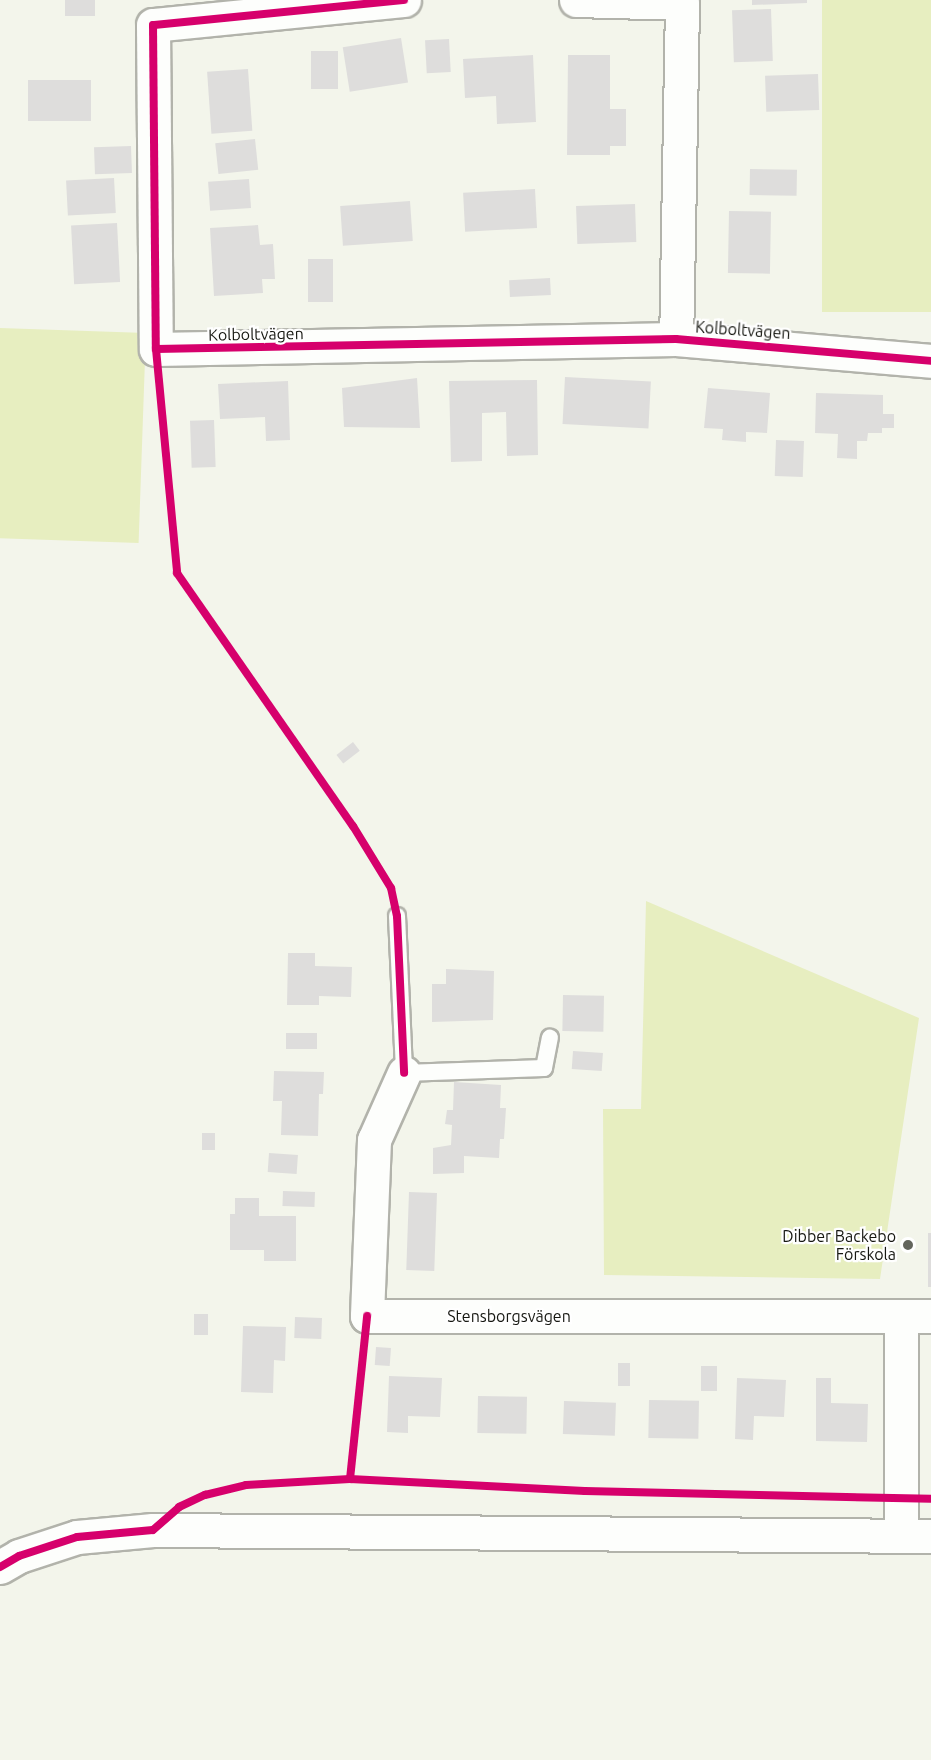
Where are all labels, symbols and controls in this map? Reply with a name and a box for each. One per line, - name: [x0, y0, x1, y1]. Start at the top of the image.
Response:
- street label: Kolboltvägen: [695, 317, 791, 343]
- street label: Kolboltvägen: [208, 324, 304, 344]
- place label: Dibber Backebo Förskola: [782, 1226, 896, 1264]
- marker: Dibber Backebo Förskola: [901, 1238, 915, 1252]
- street label: Stensborgsvägen: [447, 1306, 571, 1326]

